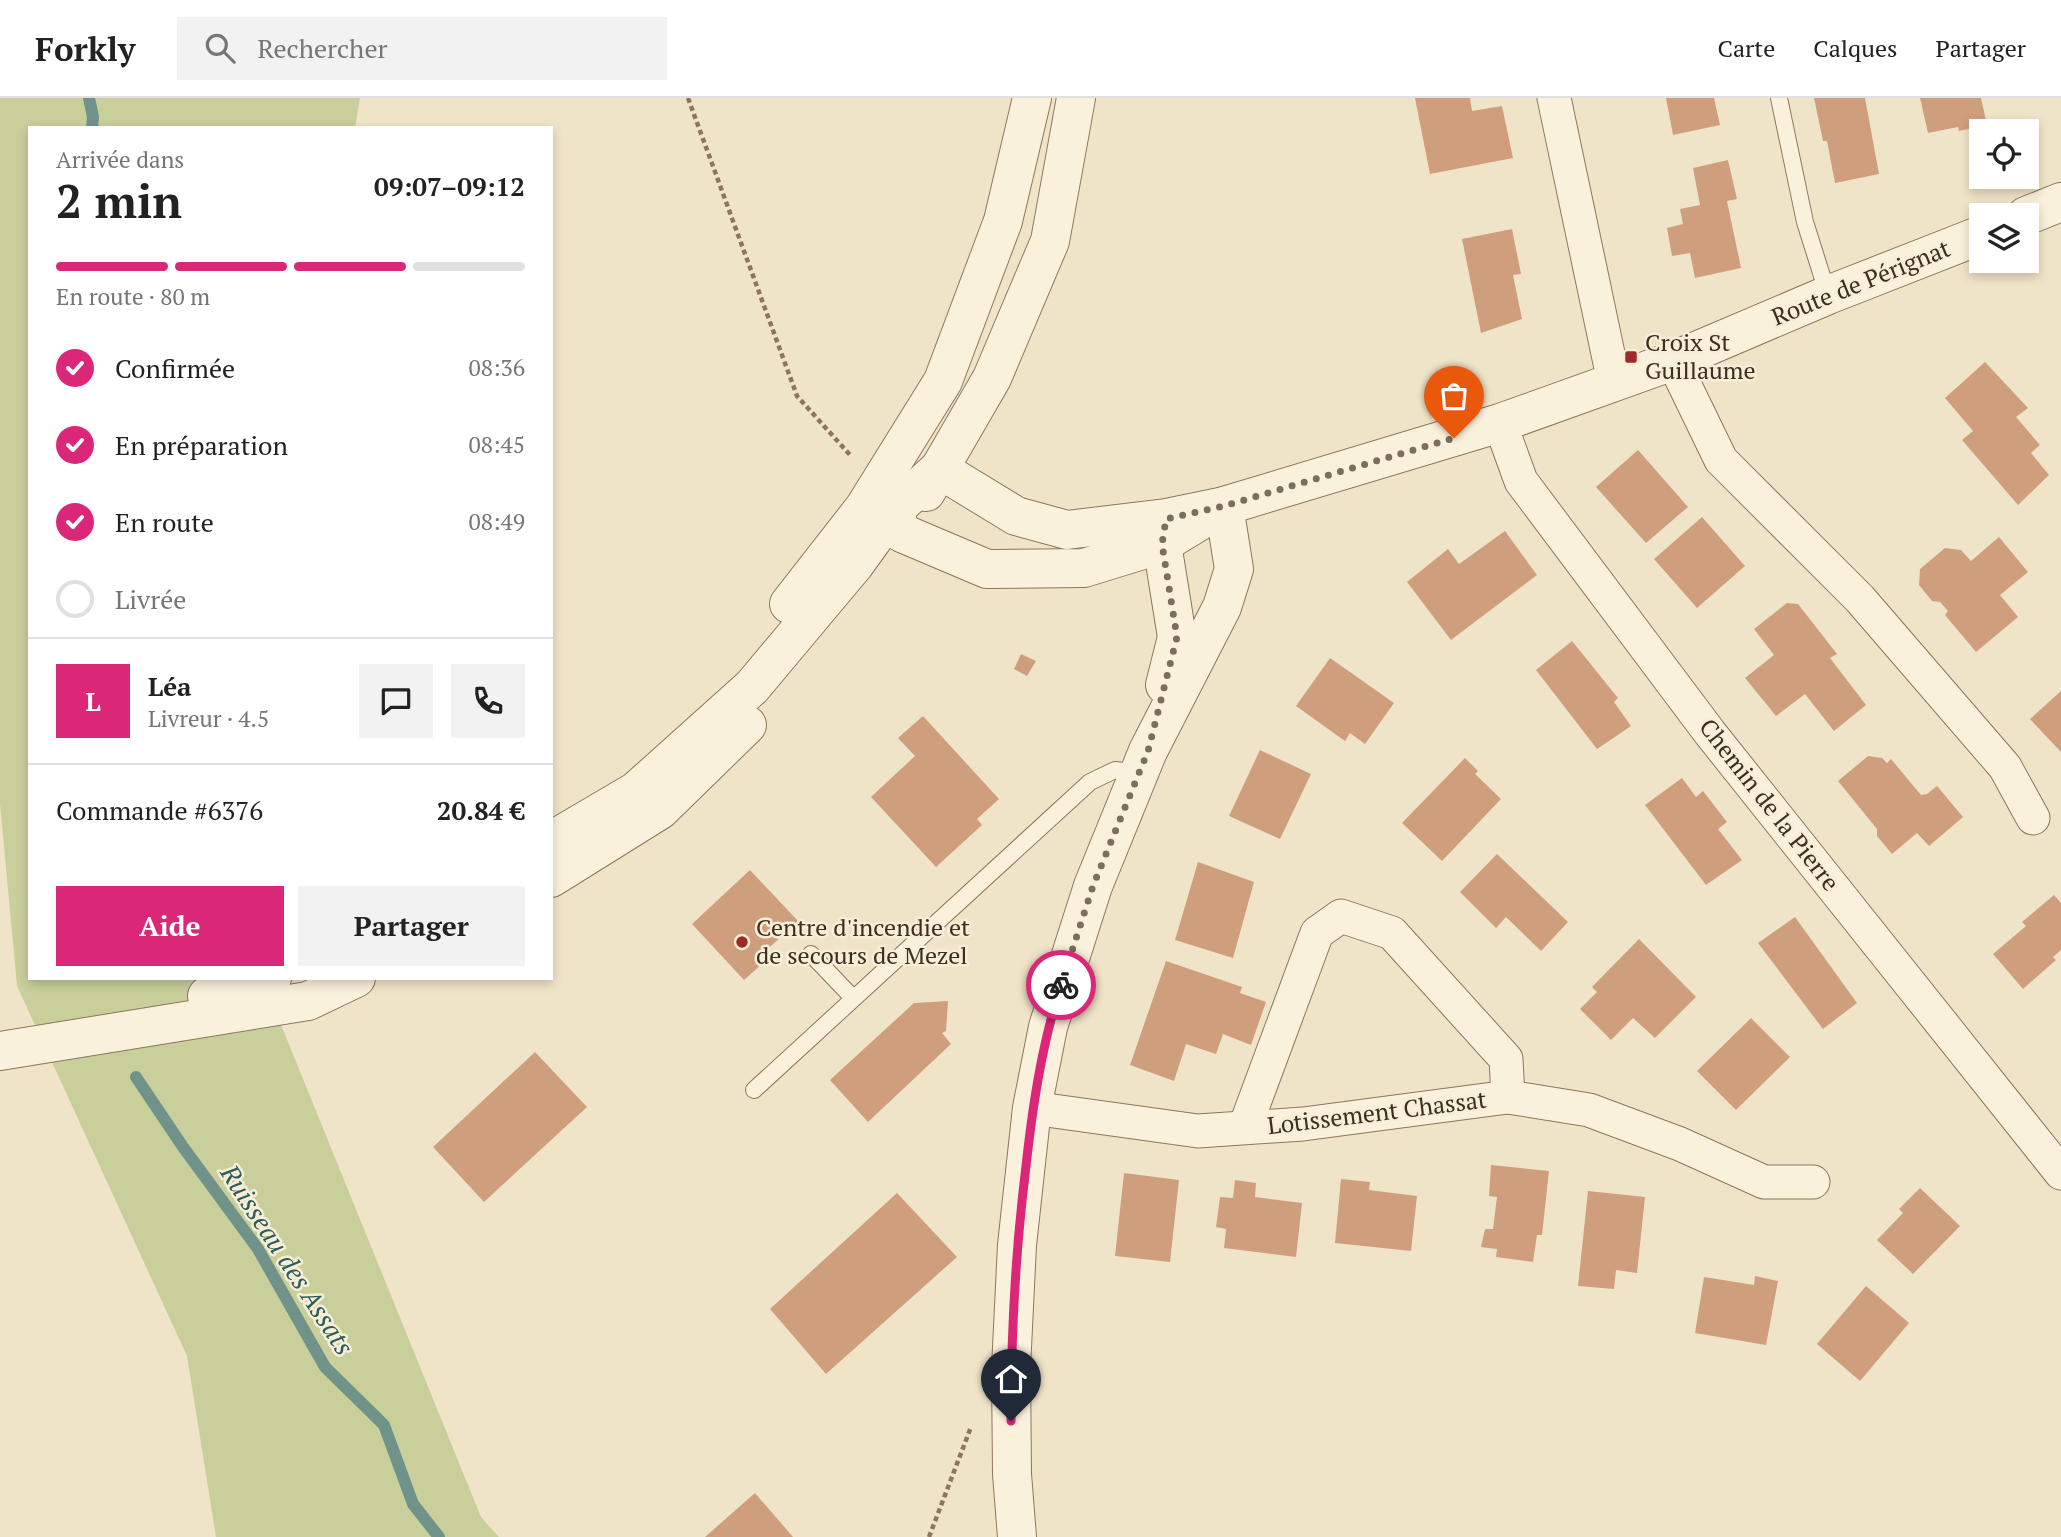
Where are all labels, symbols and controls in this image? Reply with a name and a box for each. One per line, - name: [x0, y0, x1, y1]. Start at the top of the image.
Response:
- search box: [177, 17, 667, 80]
- text: Forkly: [35, 27, 135, 70]
- icon: search: [201, 29, 239, 67]
- text: Rechercher: [257, 31, 387, 65]
- text: Carte: [1717, 32, 1775, 64]
- text: Calques: [1813, 32, 1897, 64]
- text: Partager: [1935, 32, 2026, 64]
- map controls: [1969, 119, 2039, 273]
- button: locate: [1969, 119, 2039, 189]
- text: Arrivée dans: [56, 144, 184, 175]
- text: 09:07–09:12: [374, 169, 525, 203]
- text: 2 min: [56, 170, 182, 231]
- button: layers: [1969, 203, 2039, 273]
- street label: Route de Pérignat: [1767, 232, 1955, 332]
- text: En route · 80 m: [56, 281, 210, 312]
- place label: Croix St Guillaume: [1645, 326, 1756, 386]
- icon: check: [56, 349, 94, 387]
- marker: Croix St Guillaume: [1623, 349, 1639, 365]
- text: Confirmée: [115, 351, 235, 385]
- text: 08:36: [468, 352, 525, 383]
- pin: [1424, 366, 1484, 438]
- icon: bag: [1435, 377, 1473, 415]
- icon: check: [56, 426, 94, 464]
- text: En préparation: [115, 428, 288, 462]
- text: 08:45: [468, 429, 525, 460]
- icon: check: [56, 503, 94, 541]
- text: En route: [115, 505, 214, 539]
- text: 08:49: [468, 506, 525, 537]
- text: Livrée: [115, 582, 186, 616]
- button: chat: [359, 664, 433, 738]
- button: phone: [451, 664, 525, 738]
- text: Léa: [148, 669, 192, 703]
- text: L: [85, 684, 101, 718]
- text: Livreur · 4.5: [148, 703, 269, 734]
- street label: Chemin de la Pierre: [1692, 712, 1847, 897]
- text: Commande #6376: [56, 793, 263, 827]
- text: 20.84 €: [437, 793, 525, 827]
- button: Aide: [56, 886, 284, 966]
- button: Partager: [298, 886, 525, 966]
- place label: Centre d'incendie et de secours de Mezel: [756, 911, 970, 971]
- marker: Centre d'incendie et de secours de Mezel: [734, 934, 750, 950]
- courier: [1026, 950, 1096, 1020]
- icon: bike: [1042, 966, 1080, 1004]
- street label: Lotissement Chassat: [1266, 1083, 1488, 1141]
- water label: Ruisseau des Assats: [213, 1157, 362, 1361]
- pin: [981, 1349, 1041, 1421]
- icon: home: [992, 1360, 1030, 1398]

